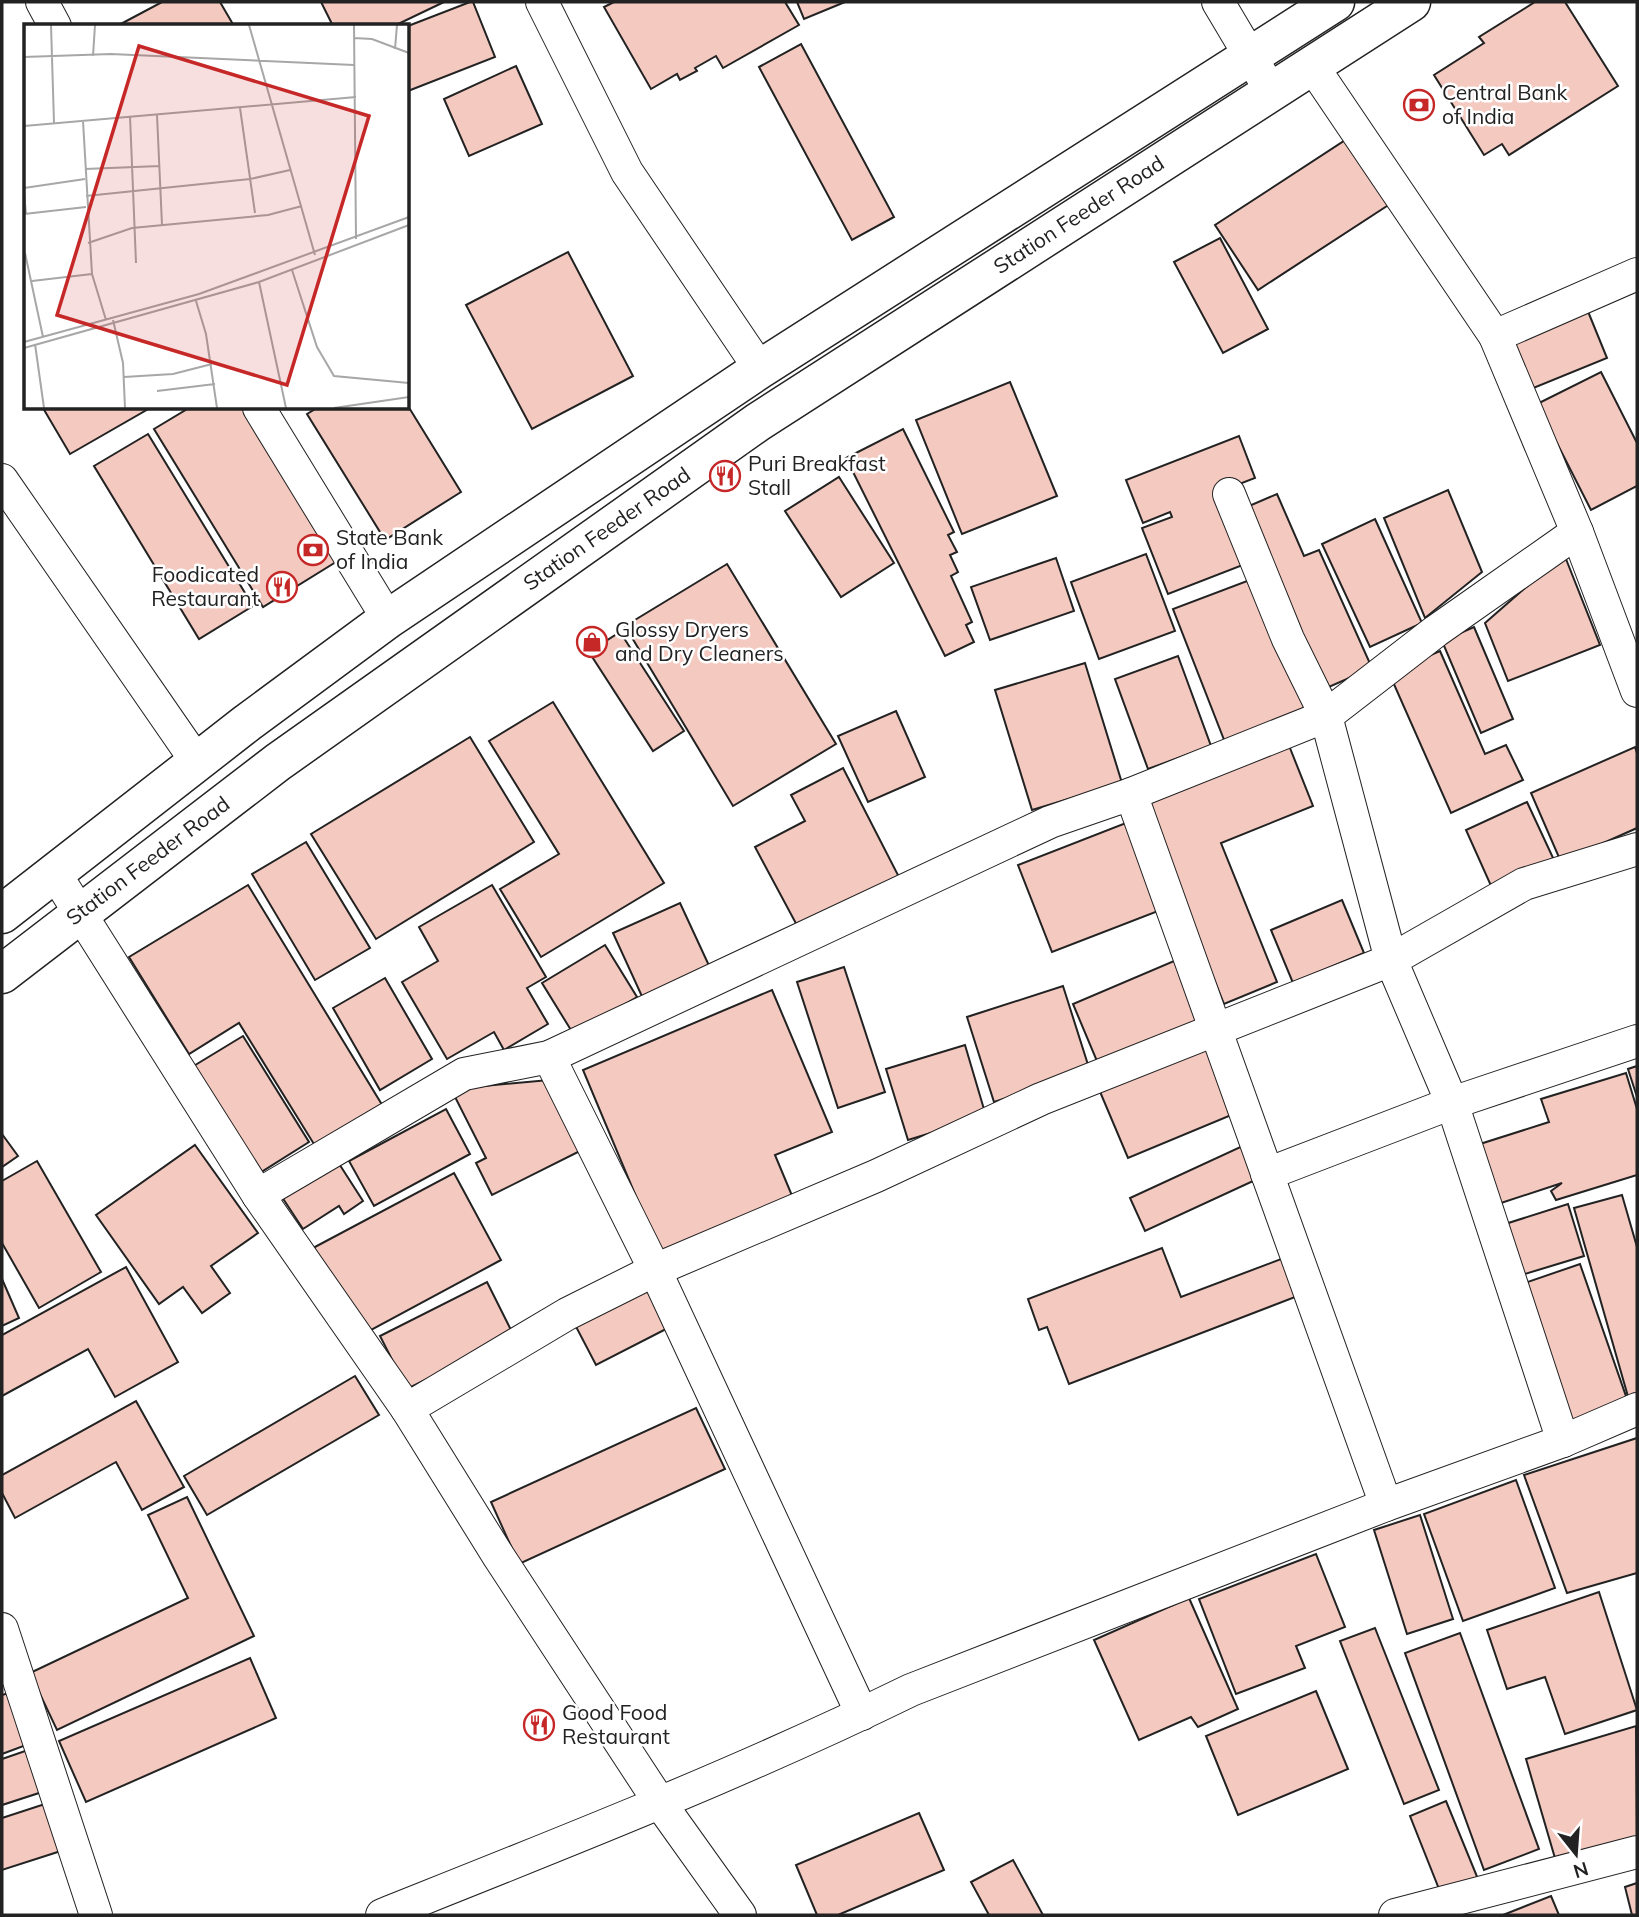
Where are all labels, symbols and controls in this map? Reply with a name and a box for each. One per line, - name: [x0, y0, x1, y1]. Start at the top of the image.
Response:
- inset map: [24, 24, 410, 410]
- place label: Central Bank of India: [1442, 79, 1567, 129]
- bank icon: Central Bank of India: [1402, 88, 1436, 122]
- street label: Station Feeder Road: [988, 149, 1169, 279]
- place label: Puri Breakfast Stall: [748, 450, 886, 500]
- restaurant icon: Puri Breakfast Stall: [708, 459, 742, 493]
- street label: Station Feeder Road: [518, 461, 695, 596]
- place label: State Bank of India: [336, 524, 443, 574]
- bank icon: State Bank of India: [296, 533, 330, 567]
- place label: Foodicated Restaurant: [151, 561, 259, 611]
- restaurant icon: Foodicated Restaurant: [265, 570, 299, 604]
- place label: Glossy Dryers and Dry Cleaners: [615, 616, 784, 666]
- shop icon: Glossy Dryers and Dry Cleaners: [575, 625, 609, 659]
- street label: Station Feeder Road: [61, 790, 234, 930]
- place label: Good Food Restaurant: [562, 1699, 670, 1749]
- restaurant icon: Good Food Restaurant: [522, 1708, 556, 1742]
- north arrow: [1541, 1819, 1611, 1889]
- text: N: [1571, 1857, 1591, 1884]

